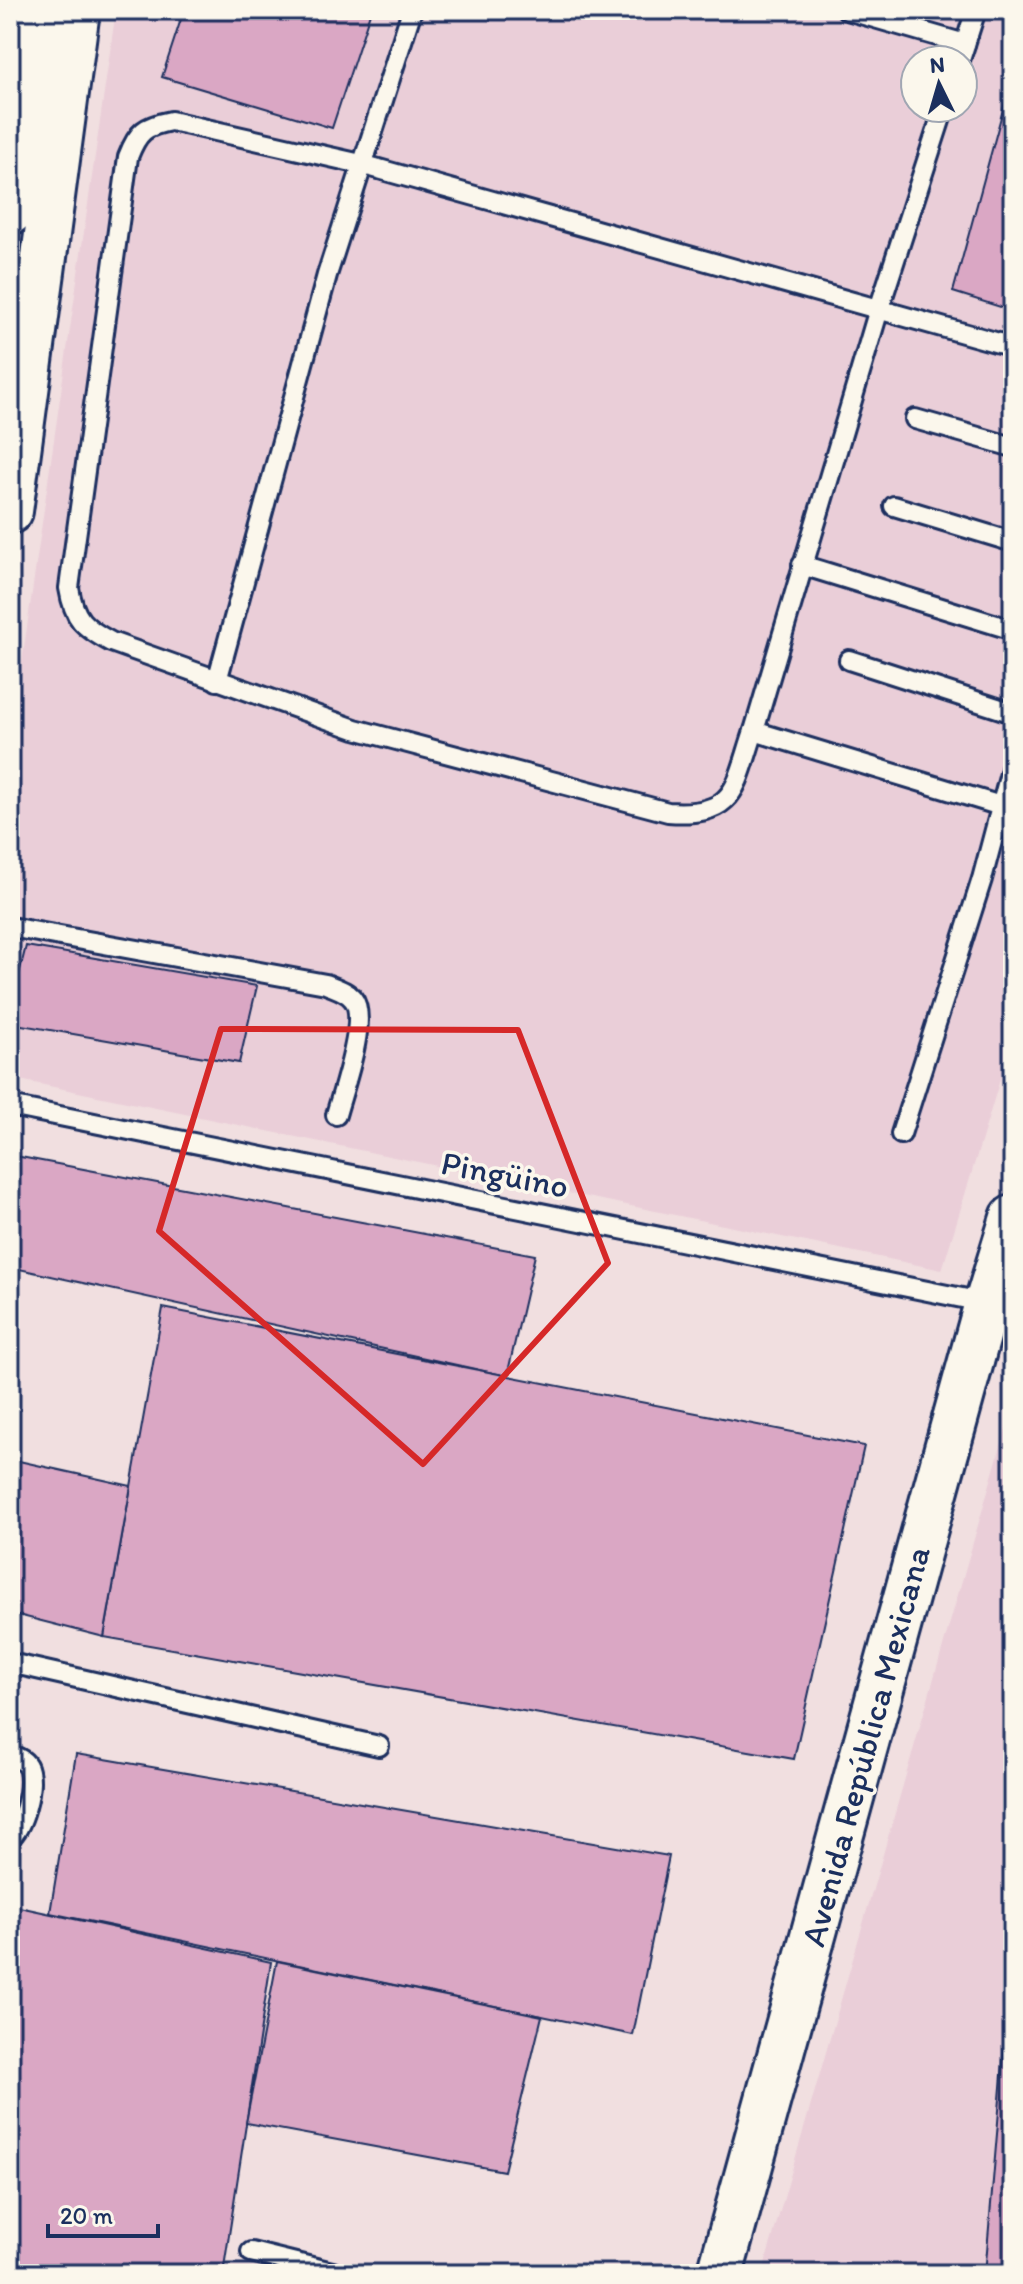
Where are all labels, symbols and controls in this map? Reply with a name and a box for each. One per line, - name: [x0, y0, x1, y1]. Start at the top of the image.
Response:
- north arrow: [899, 44, 979, 124]
- text: N: [929, 50, 946, 79]
- street label: Pingüino: [438, 1142, 572, 1207]
- street label: Avenida República Mexicana: [792, 1541, 939, 1951]
- scale bar: [48, 2188, 158, 2238]
- text: 20 m: [60, 2201, 113, 2230]

